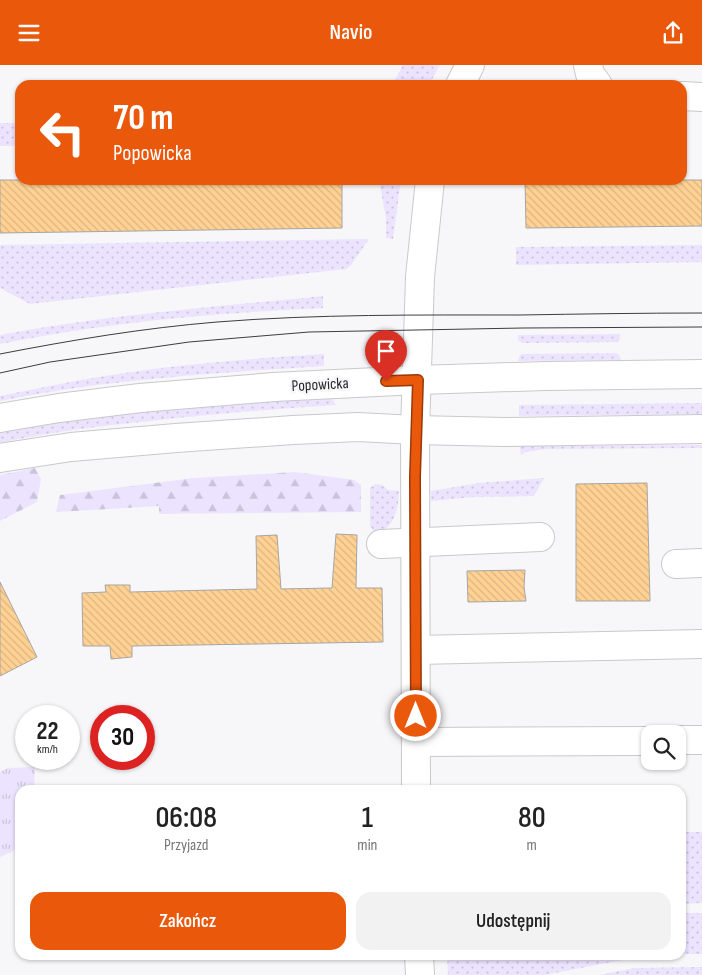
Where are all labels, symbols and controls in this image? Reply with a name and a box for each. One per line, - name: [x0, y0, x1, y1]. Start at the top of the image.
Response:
- icon: menu: [15, 19, 43, 47]
- text: Navio: [330, 19, 372, 46]
- icon: share: [659, 19, 687, 47]
- text: 70 m: [113, 97, 173, 140]
- icon: left: [30, 100, 95, 165]
- text: Popowicka: [113, 140, 192, 167]
- pin: [365, 330, 407, 381]
- icon: arrive: [372, 337, 400, 365]
- street label: Popowicka: [291, 374, 349, 396]
- position arrow: [389, 689, 441, 741]
- speed limit sign: 30: [90, 705, 155, 770]
- text: 22: [37, 716, 58, 747]
- map controls: [641, 725, 686, 770]
- button: search: [641, 725, 686, 770]
- text: km/h: [37, 742, 58, 757]
- text: 06:08: [155, 800, 217, 836]
- text: 1: [362, 800, 373, 836]
- text: 80: [518, 800, 546, 836]
- text: Przyjazd: [164, 836, 208, 855]
- text: min: [357, 836, 377, 855]
- text: m: [527, 836, 537, 855]
- button: Zakończ: [30, 892, 346, 950]
- button: Udostępnij: [356, 892, 671, 950]

